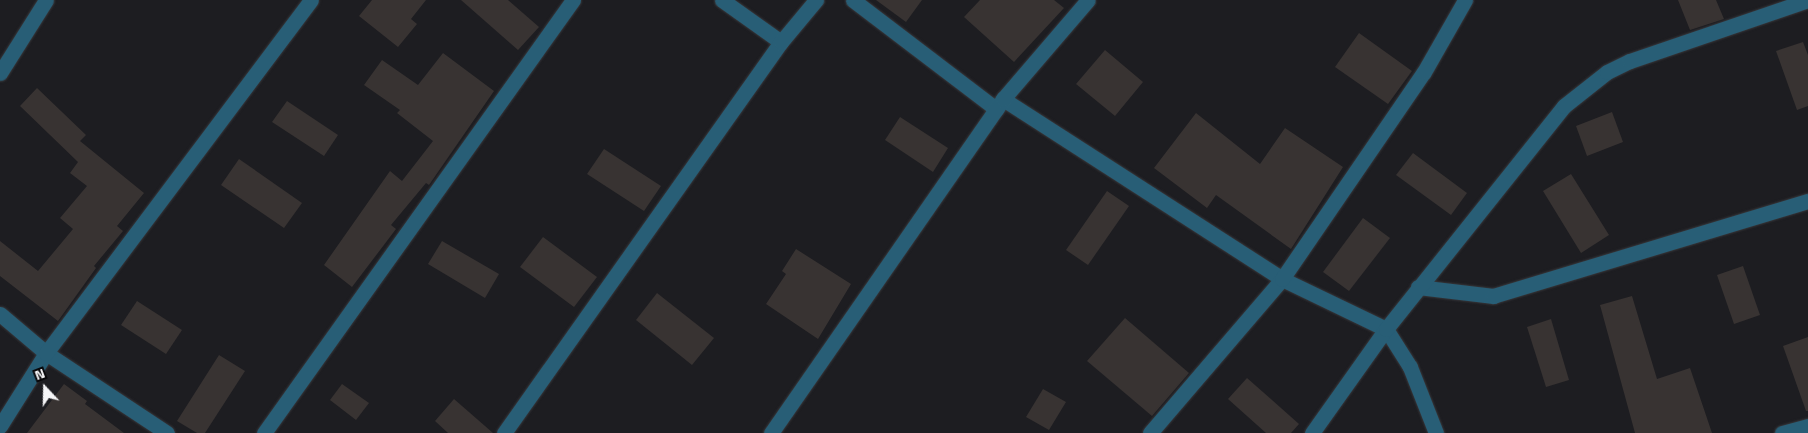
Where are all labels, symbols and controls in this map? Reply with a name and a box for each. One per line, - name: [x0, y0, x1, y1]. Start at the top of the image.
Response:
- text: N: [31, 362, 48, 385]
- north arrow: [20, 363, 70, 413]

